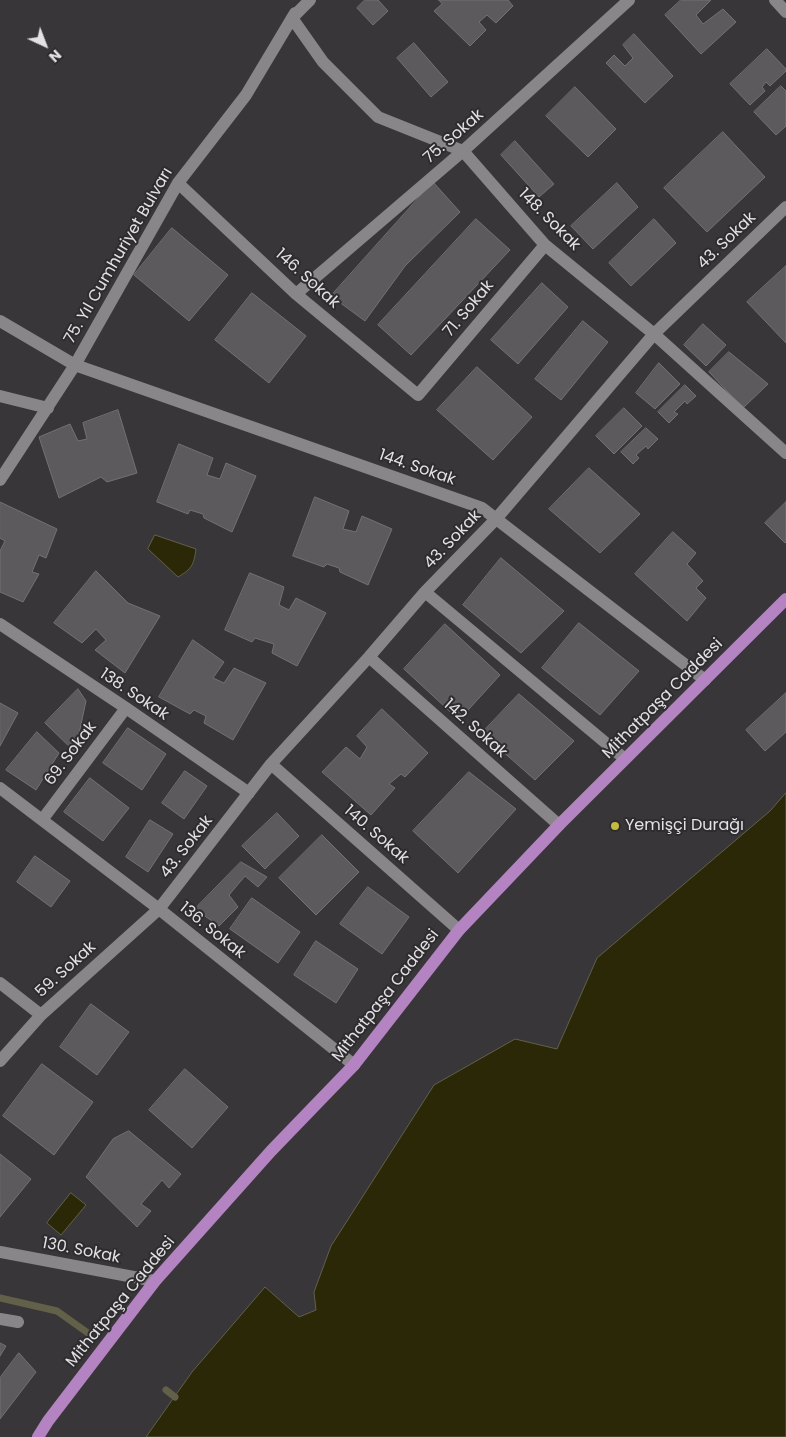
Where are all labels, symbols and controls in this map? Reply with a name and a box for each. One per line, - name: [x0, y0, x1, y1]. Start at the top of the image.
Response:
- north arrow: [20, 20, 70, 70]
- text: N: [45, 45, 66, 67]
- street label: 75. Sokak: [420, 106, 488, 168]
- street label: 75. Yıl Cumhuriyet Bulvarı: [61, 165, 177, 347]
- street label: 148. Sokak: [514, 185, 584, 255]
- street label: 43. Sokak: [694, 208, 760, 274]
- street label: 146. Sokak: [271, 245, 343, 313]
- street label: 71. Sokak: [440, 277, 498, 341]
- street label: 144. Sokak: [376, 446, 458, 490]
- street label: 43. Sokak: [420, 507, 486, 573]
- street label: Mithatpaşa Caddesi: [599, 635, 727, 763]
- street label: 138. Sokak: [96, 665, 172, 725]
- street label: 142. Sokak: [439, 695, 511, 763]
- street label: 69. Sokak: [41, 718, 101, 790]
- street label: 140. Sokak: [340, 802, 412, 868]
- street label: 43. Sokak: [157, 812, 217, 882]
- place label: Yemişçi Durağı: [625, 816, 744, 836]
- marker: Yemişçi Durağı: [609, 820, 621, 832]
- street label: 136. Sokak: [175, 899, 249, 963]
- street label: Mithatpaşa Caddesi: [328, 926, 444, 1066]
- street label: 59. Sokak: [32, 938, 100, 1002]
- street label: Mithatpaşa Caddesi: [62, 1233, 180, 1371]
- street label: 130. Sokak: [40, 1234, 122, 1268]

